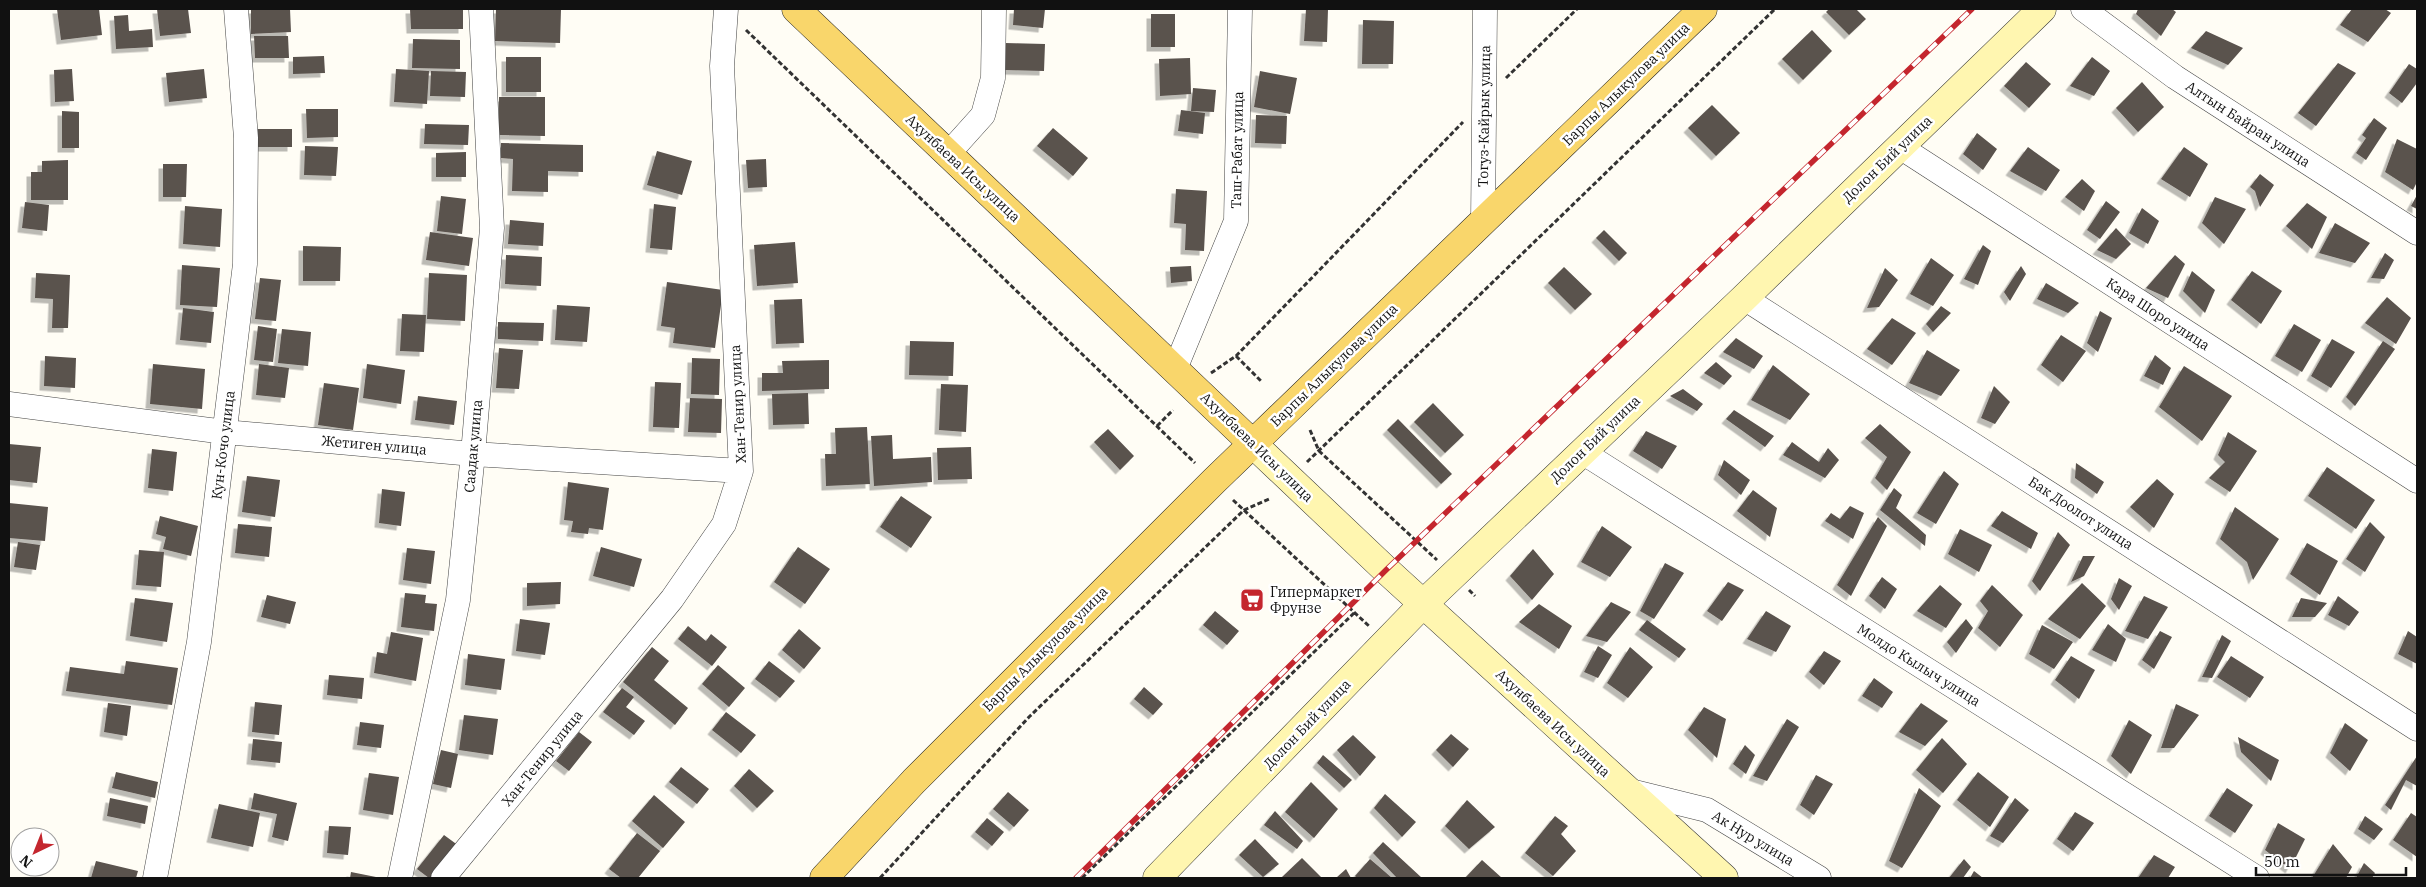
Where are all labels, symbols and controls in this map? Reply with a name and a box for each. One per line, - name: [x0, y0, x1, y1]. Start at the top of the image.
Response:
- street label: Барпы Алыкулова улица: [1559, 18, 1694, 149]
- street label: Тогуз-Кайрык улица: [1474, 44, 1494, 187]
- street label: Алтын Байран улица: [2182, 77, 2314, 171]
- street label: Таш-Рабат улица: [1227, 91, 1247, 209]
- street label: Ахунбаева Исы улица: [902, 110, 1024, 226]
- street label: Долон Бий улица: [1838, 111, 1936, 206]
- street label: Кара Шоро улица: [2103, 274, 2214, 354]
- street label: Барпы Алыкулова улица: [1267, 299, 1402, 430]
- street label: Хан-Тенир улица: [726, 344, 750, 464]
- street label: Ахунбаева Исы улица: [1197, 388, 1318, 506]
- street label: Кун-Кочо улица: [207, 389, 239, 501]
- street label: Долон Бий улица: [1546, 391, 1644, 486]
- street label: Саадак улица: [460, 398, 486, 493]
- street label: Жетиген улица: [321, 431, 428, 459]
- street label: Бак Доолот улица: [2025, 472, 2137, 554]
- street label: Барпы Алыкулова улица: [979, 582, 1112, 715]
- place label: Гипермаркет Фрунзе: [1270, 583, 1362, 617]
- supermarket icon: Гипермаркет Фрунзе: [1239, 587, 1265, 613]
- street label: Молдо Кылыч улица: [1854, 620, 1984, 710]
- street label: Ахунбаева Исы улица: [1492, 665, 1614, 781]
- street label: Долон Бий улица: [1260, 675, 1355, 773]
- street label: Хан-Тенир улица: [498, 706, 587, 810]
- street label: Ак Нур улица: [1709, 806, 1798, 870]
- north arrow: [10, 827, 60, 877]
- scale bar: [2256, 844, 2406, 876]
- text: N: [16, 851, 36, 872]
- text: 50 m: [2264, 852, 2300, 871]

